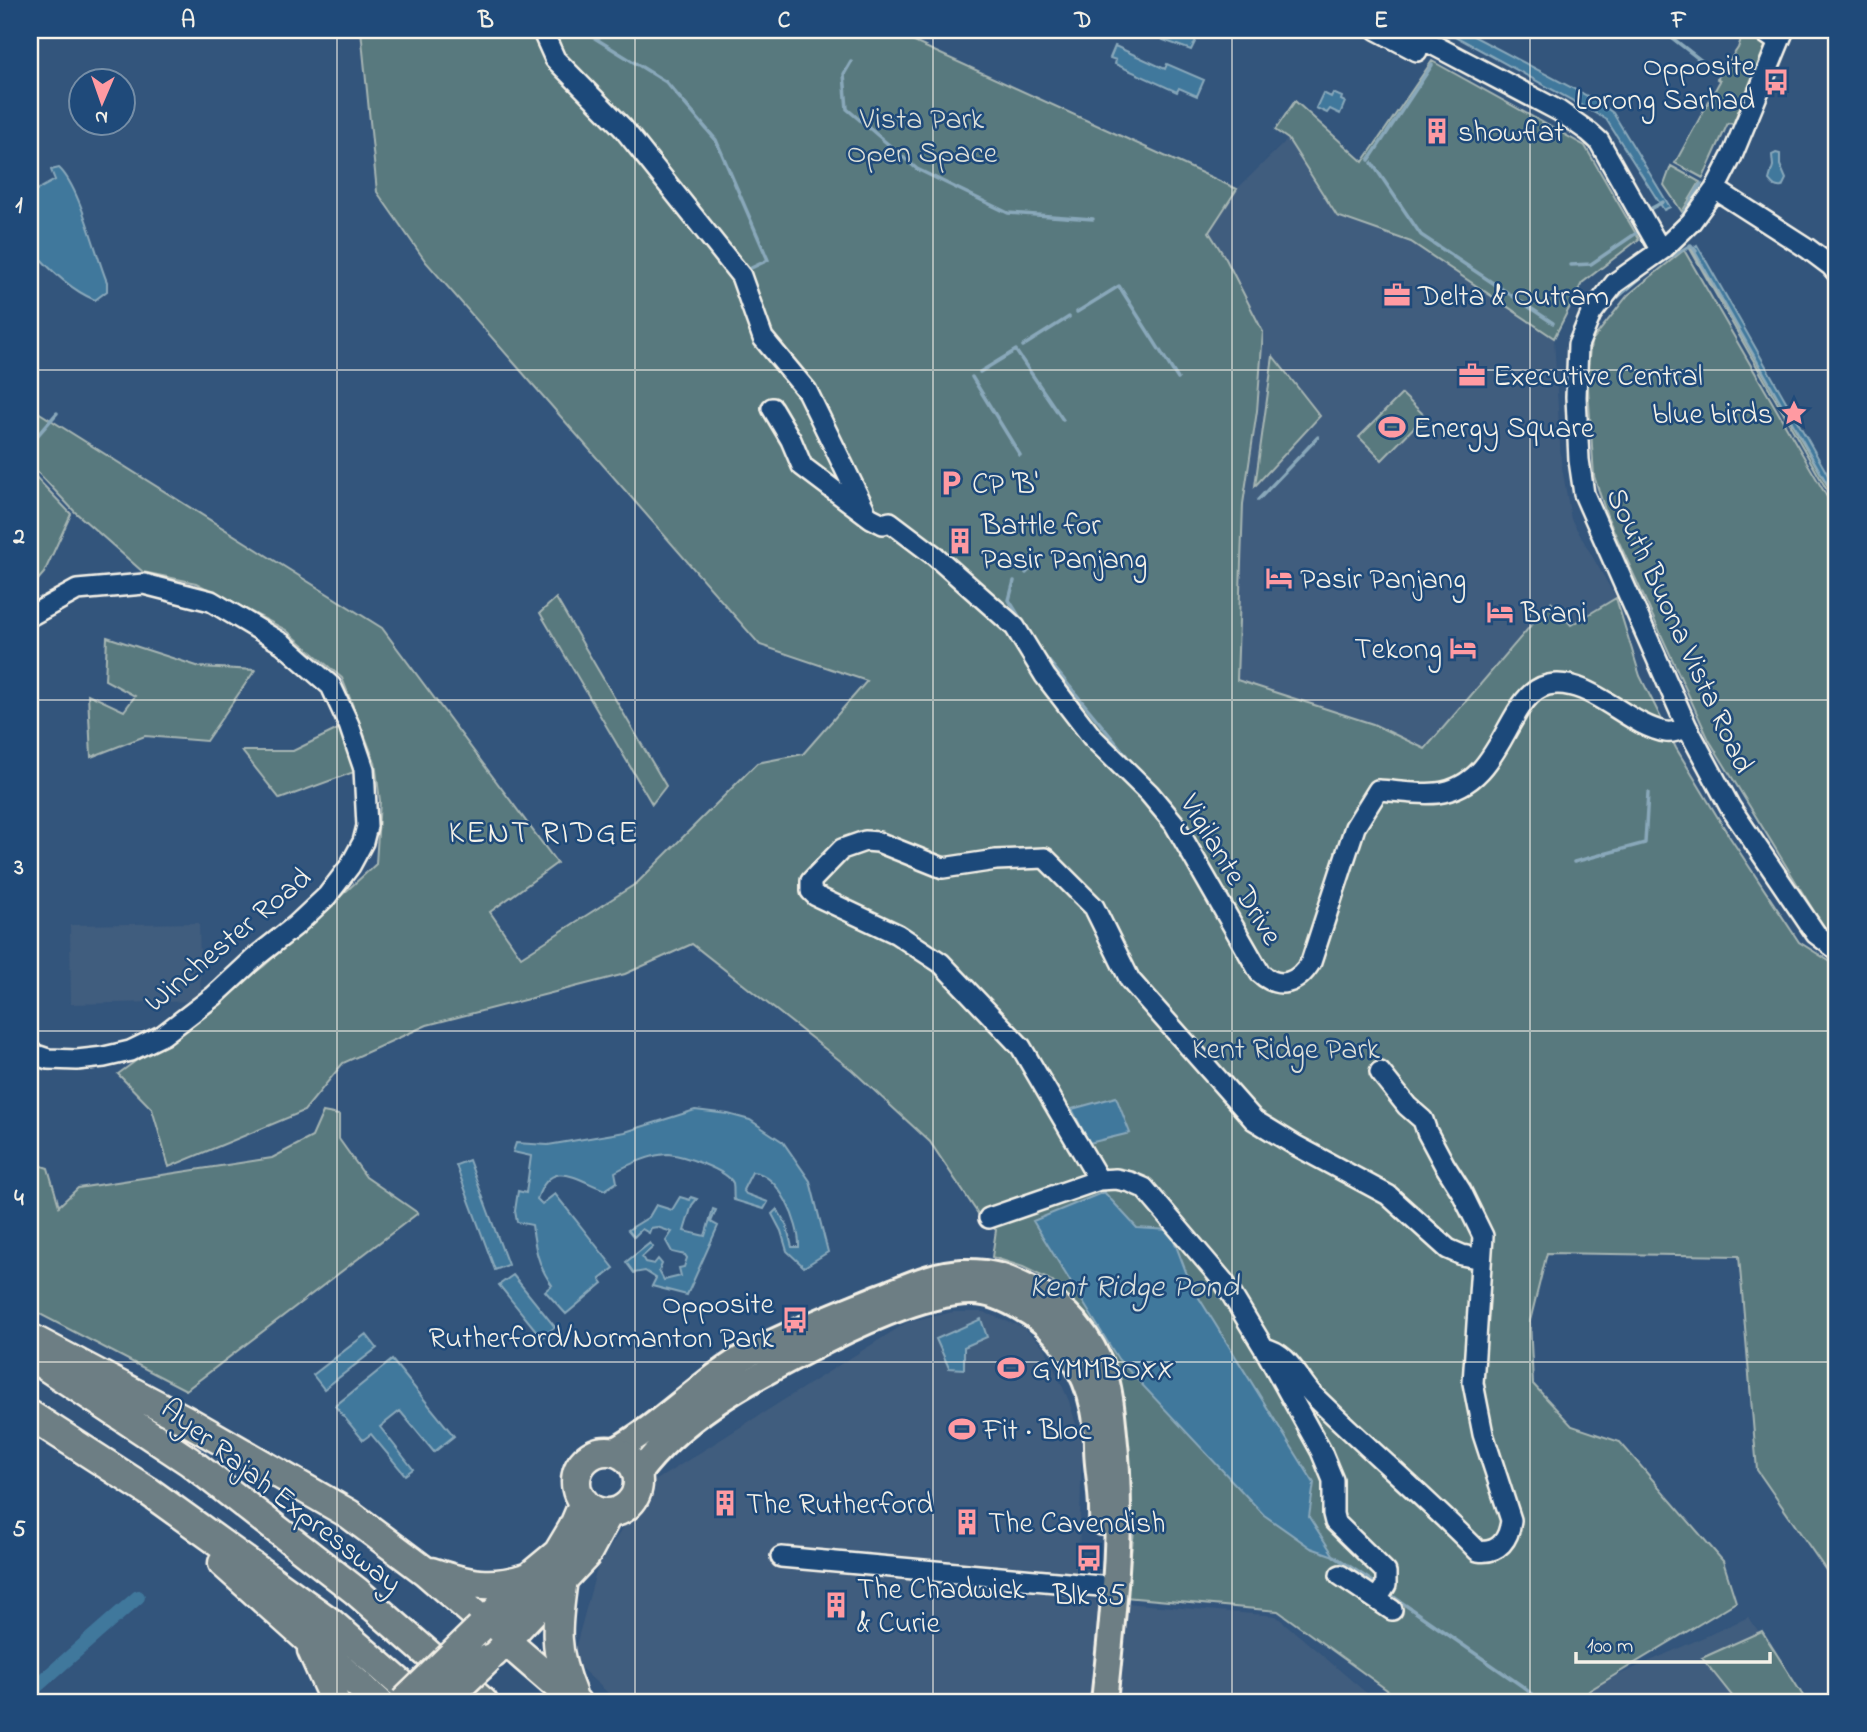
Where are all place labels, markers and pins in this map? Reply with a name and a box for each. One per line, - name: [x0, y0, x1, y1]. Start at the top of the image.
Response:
- place label: Opposite Lorong Sarhad: [1576, 46, 1756, 124]
- bus stop icon: Opposite Lorong Sarhad: [1761, 67, 1791, 97]
- place label: showflat: [1458, 112, 1564, 156]
- building icon: showflat: [1422, 116, 1452, 146]
- place label: Delta & Outram: [1417, 276, 1609, 320]
- office icon: Delta & Outram: [1382, 280, 1412, 310]
- place label: Executive Central: [1493, 356, 1703, 400]
- office icon: Executive Central: [1457, 360, 1487, 390]
- place label: blue birds: [1652, 394, 1773, 438]
- place icon: blue birds: [1779, 398, 1809, 428]
- place label: Energy Square: [1413, 408, 1595, 452]
- sports icon: Energy Square: [1377, 412, 1407, 442]
- place label: CP 'B': [972, 464, 1038, 508]
- parking icon: CP 'B': [936, 468, 966, 498]
- place label: Battle for Pasir Panjang: [980, 505, 1147, 583]
- building icon: Battle for Pasir Panjang: [945, 526, 975, 556]
- place label: Pasir Panjang: [1300, 559, 1466, 603]
- hotel icon: Pasir Panjang: [1264, 563, 1294, 593]
- place label: Brani: [1520, 593, 1587, 637]
- hotel icon: Brani: [1485, 597, 1515, 627]
- place label: Tekong: [1354, 629, 1442, 673]
- hotel icon: Tekong: [1448, 633, 1478, 663]
- place label: Opposite Rutherford/Normanton Park: [428, 1284, 775, 1362]
- bus stop icon: Opposite Rutherford/Normanton Park: [780, 1305, 810, 1335]
- place label: GYMMBOXX: [1032, 1349, 1174, 1393]
- sports icon: GYMMBOXX: [996, 1353, 1026, 1383]
- place label: Fit · Bloc: [982, 1410, 1092, 1454]
- sports icon: Fit · Bloc: [947, 1414, 977, 1444]
- place label: The Rutherford: [746, 1484, 933, 1528]
- building icon: The Rutherford: [710, 1488, 740, 1518]
- place label: The Cavendish: [988, 1503, 1166, 1547]
- building icon: The Cavendish: [952, 1507, 982, 1537]
- bus stop icon: Blk 85: [1074, 1543, 1104, 1573]
- place label: The Chadwick & Curie: [857, 1569, 1026, 1647]
- place label: Blk 85: [1052, 1575, 1125, 1619]
- building icon: The Chadwick & Curie: [821, 1590, 851, 1620]

